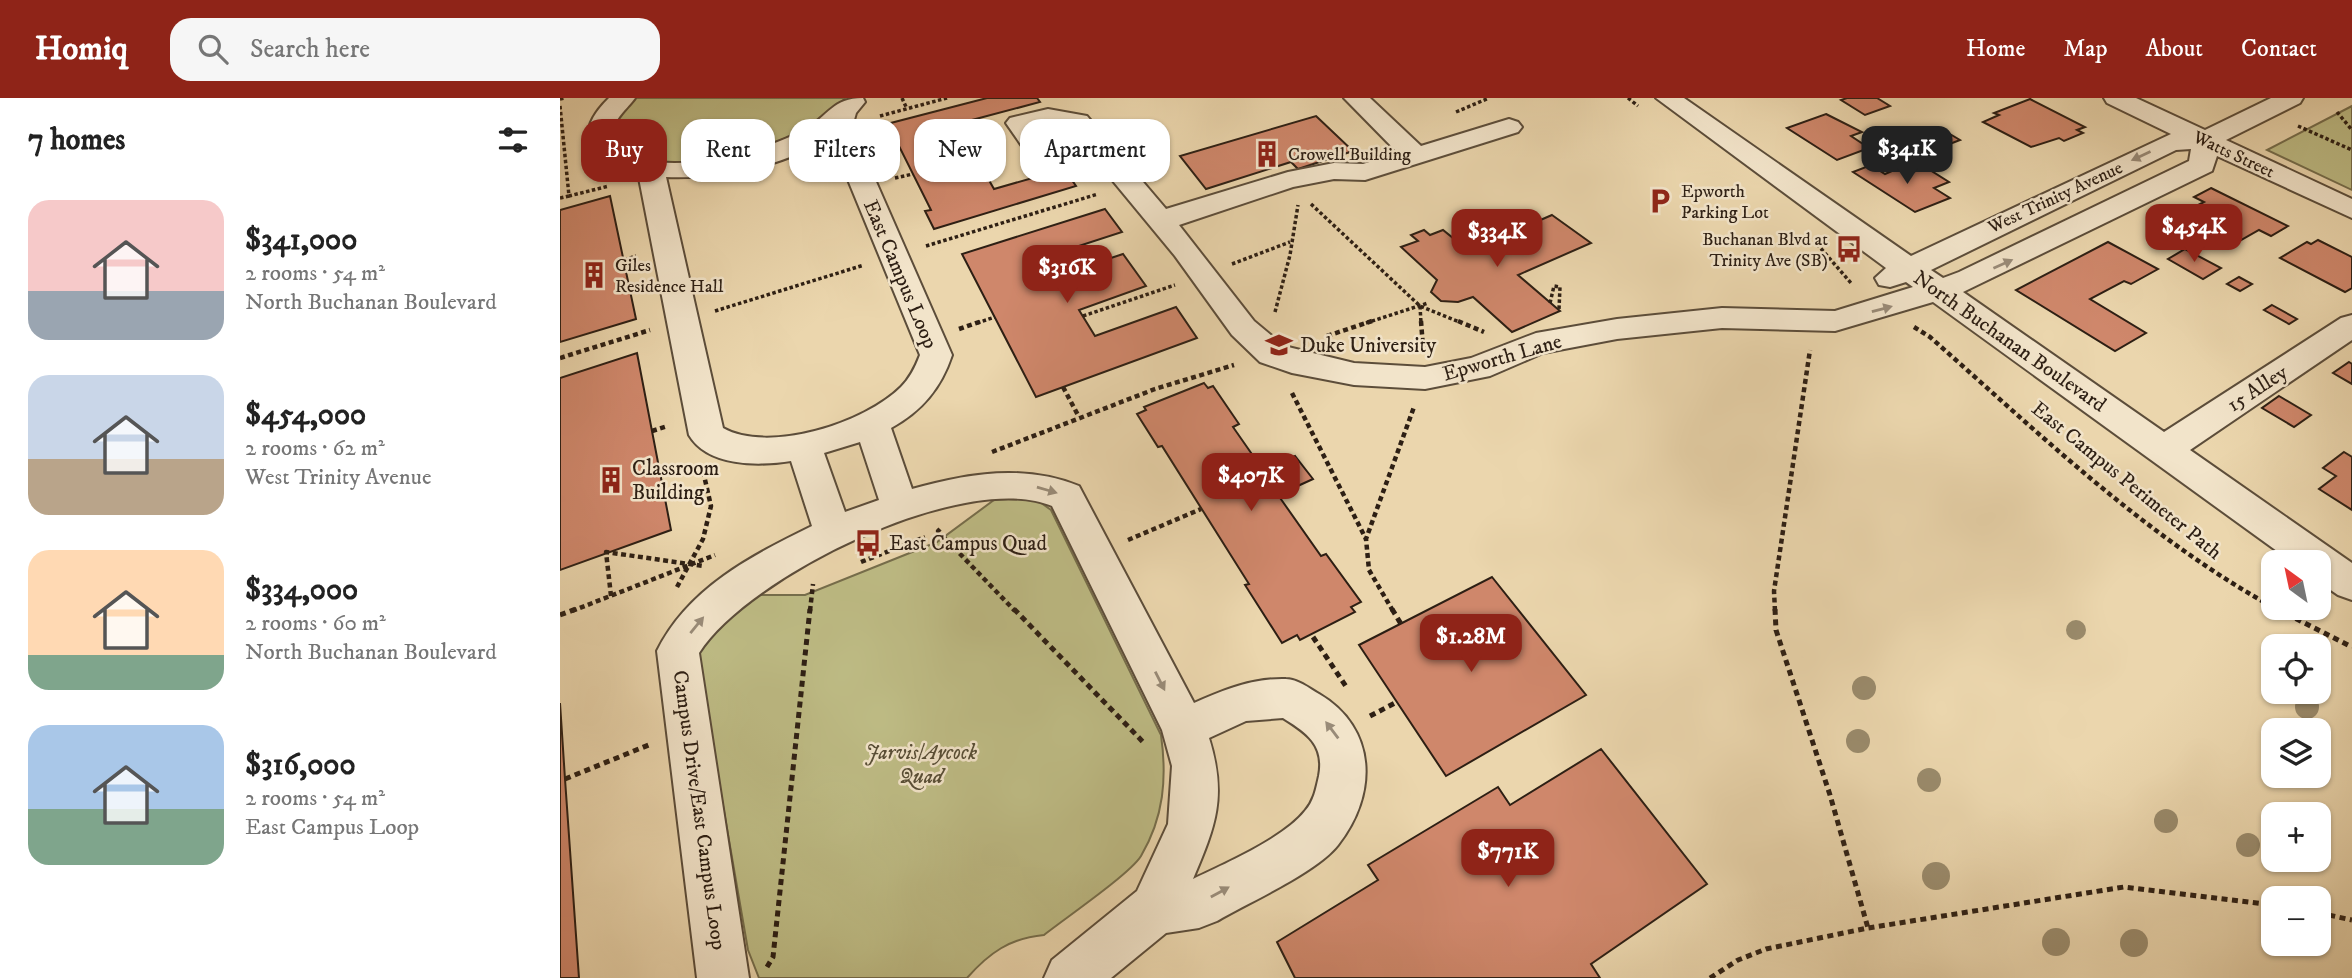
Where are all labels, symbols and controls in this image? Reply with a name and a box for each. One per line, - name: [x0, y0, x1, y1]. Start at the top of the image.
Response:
- search box: [170, 18, 660, 81]
- text: Homiq: [35, 29, 128, 70]
- icon: search: [194, 30, 232, 68]
- text: Search here: [250, 33, 370, 66]
- text: Home: [1966, 34, 2025, 64]
- text: Map: [2063, 34, 2108, 64]
- text: About: [2146, 34, 2203, 64]
- text: Contact: [2241, 34, 2317, 64]
- chip: Buy: [581, 119, 667, 182]
- chip: Rent: [681, 119, 775, 182]
- chip: Filters: [789, 119, 900, 182]
- chip: New: [914, 119, 1006, 182]
- chip: Apartment: [1020, 119, 1170, 182]
- icon: filters: [494, 121, 532, 159]
- text: 7 homes: [28, 122, 125, 159]
- pin: $341K: [1858, 126, 1956, 186]
- street label: Watts Street: [2189, 126, 2278, 183]
- text: $341K: [1878, 134, 1936, 163]
- building icon: Crowell Building: [1252, 139, 1282, 169]
- place label: Crowell Building: [1288, 144, 1411, 166]
- one-way arrow: [2131, 150, 2151, 162]
- street label: West Trinity Avenue: [1984, 157, 2126, 239]
- place label: Epworth Parking Lot: [1681, 181, 1769, 224]
- parking icon: Epworth Parking Lot: [1645, 186, 1675, 216]
- street label: East Campus Loop: [857, 196, 943, 353]
- pin: $454K: [2145, 204, 2243, 264]
- pin: $334K: [1448, 209, 1546, 269]
- text: $454K: [2161, 212, 2227, 241]
- text: $334K: [1467, 217, 1527, 246]
- text: $341,000: [245, 222, 357, 259]
- icon: home: [84, 228, 168, 312]
- place label: Buchanan Blvd at Trinity Ave (SB): [1702, 229, 1828, 272]
- bus stop icon: Buchanan Blvd at Trinity Ave (SB): [1834, 234, 1864, 264]
- pin: $316K: [1018, 246, 1116, 305]
- text: $316K: [1038, 253, 1096, 282]
- place label: Giles Residence Hall: [615, 255, 724, 298]
- one-way arrow: [1992, 258, 2013, 269]
- text: 2 rooms · 54 m²: [245, 259, 385, 288]
- building icon: Giles Residence Hall: [579, 260, 609, 290]
- street label: North Buchanan Boulevard: [1908, 265, 2111, 419]
- text: North Buchanan Boulevard: [245, 288, 497, 317]
- one-way arrow: [1871, 303, 1893, 314]
- street label: Epworth Lane: [1440, 328, 1565, 387]
- school or university icon: Duke University: [1264, 330, 1294, 360]
- place label: Duke University: [1300, 333, 1437, 359]
- street label: 15 Alley: [2222, 359, 2294, 418]
- street label: East Campus Perimeter Path: [2026, 396, 2227, 566]
- text: $454,000: [245, 397, 366, 434]
- icon: home: [84, 403, 168, 487]
- text: 2 rooms · 62 m²: [245, 434, 385, 463]
- pin: $407K: [1202, 454, 1300, 513]
- place label: Classroom Building: [632, 456, 719, 506]
- text: $407K: [1218, 461, 1284, 490]
- text: West Trinity Avenue: [245, 463, 431, 492]
- building icon: Classroom Building: [596, 465, 626, 495]
- one-way arrow: [1037, 485, 1059, 496]
- bus stop icon: East Campus Quad: [853, 528, 883, 558]
- place label: East Campus Quad: [889, 531, 1048, 557]
- north arrow: [2261, 550, 2331, 620]
- map controls: [2261, 550, 2331, 956]
- text: $334,000: [245, 572, 358, 609]
- icon: home: [84, 578, 168, 662]
- text: 2 rooms · 60 m²: [245, 609, 386, 638]
- pin: $1.28M: [1414, 614, 1528, 674]
- one-way arrow: [689, 616, 704, 634]
- text: $1.28M: [1436, 622, 1506, 651]
- button: locate: [2261, 634, 2331, 704]
- text: North Buchanan Boulevard: [245, 638, 497, 667]
- street label: Campus Drive/East Campus Loop: [666, 669, 732, 952]
- one-way arrow: [1154, 671, 1166, 691]
- button: layers: [2261, 718, 2331, 788]
- one-way arrow: [1324, 721, 1339, 739]
- park label: Jarvis/Aycock Quad: [865, 740, 977, 790]
- text: $316,000: [245, 747, 356, 784]
- icon: home: [84, 753, 168, 837]
- text: 2 rooms · 54 m²: [245, 784, 385, 813]
- button: +: [2261, 802, 2331, 872]
- text: East Campus Loop: [245, 813, 419, 842]
- pin: $771K: [1459, 830, 1557, 889]
- text: $771K: [1477, 837, 1539, 866]
- one-way arrow: [1210, 886, 1230, 898]
- button: −: [2261, 886, 2331, 956]

